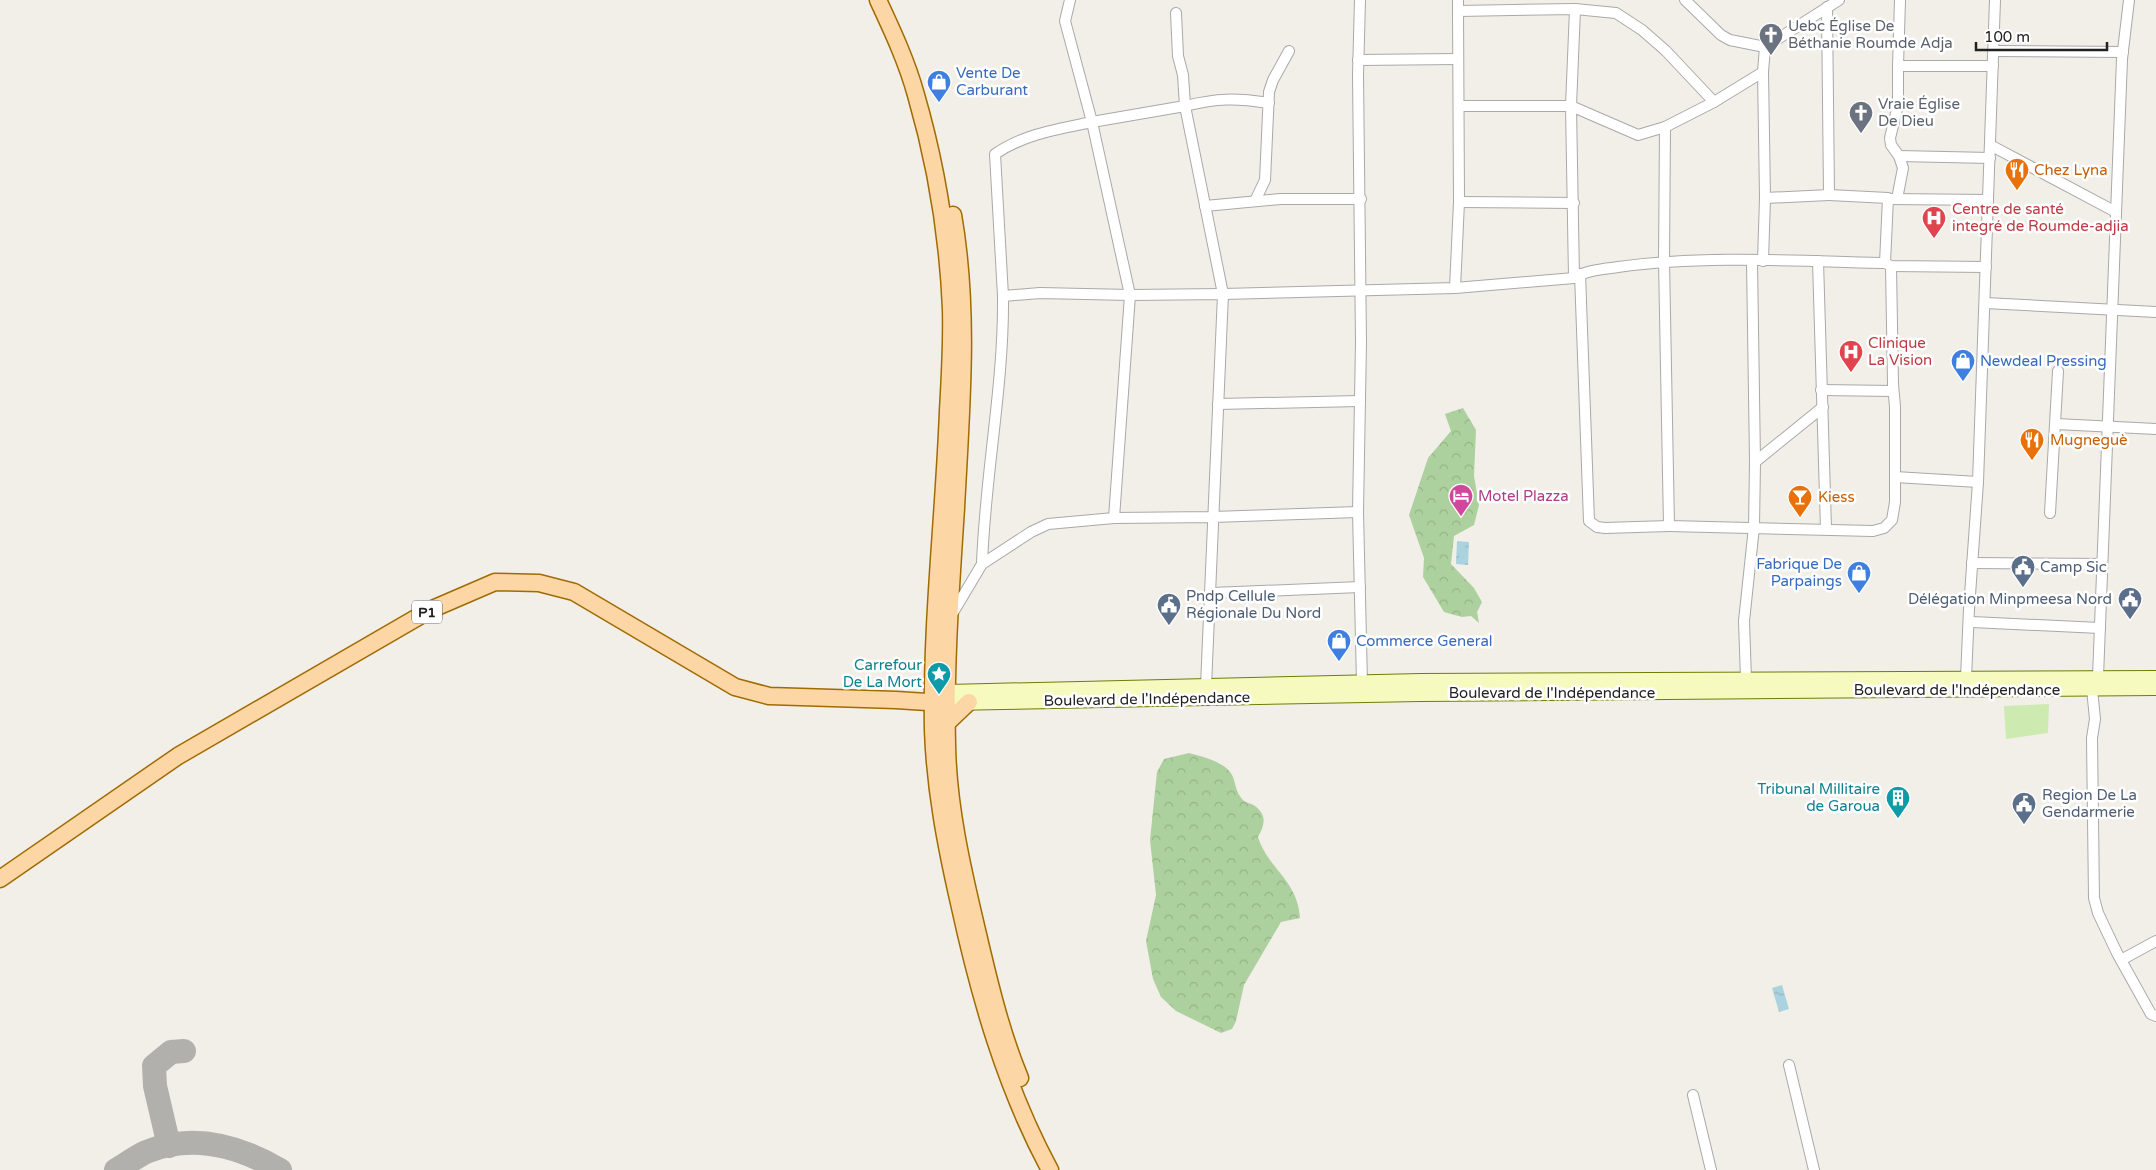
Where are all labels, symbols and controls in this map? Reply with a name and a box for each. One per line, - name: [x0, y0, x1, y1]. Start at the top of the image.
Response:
- place label: Uebc Église De Béthanie Roumde Adja: [1788, 17, 1953, 52]
- scale bar: [1976, 20, 2107, 52]
- church icon: Uebc Église De Béthanie Roumde Adja: [1758, 22, 1784, 56]
- text: 100 m: [1984, 28, 2030, 46]
- place label: Vente De Carburant: [956, 64, 1028, 99]
- shop icon: Vente De Carburant: [926, 69, 952, 103]
- place label: Vraie Église De Dieu: [1878, 95, 1960, 130]
- church icon: Vraie Église De Dieu: [1848, 100, 1874, 134]
- restaurant icon: Chez Lyna: [2004, 157, 2030, 191]
- place label: Chez Lyna: [2034, 161, 2108, 179]
- place label: Centre de santé integré de Roumde-adjia: [1952, 200, 2129, 235]
- hospital icon: Centre de santé integré de Roumde-adjia: [1921, 205, 1947, 239]
- place label: Clinique La Vision: [1868, 334, 1932, 369]
- hospital icon: Clinique La Vision: [1838, 339, 1864, 373]
- shop icon: Newdeal Pressing: [1950, 348, 1976, 382]
- place label: Newdeal Pressing: [1980, 352, 2107, 370]
- restaurant icon: Mugneguè: [2019, 427, 2045, 461]
- place label: Mugneguè: [2050, 431, 2128, 449]
- hotel icon: Motel Plazza: [1448, 483, 1474, 517]
- bar icon: Kiess: [1787, 484, 1813, 518]
- place label: Motel Plazza: [1478, 487, 1569, 505]
- place label: Kiess: [1818, 488, 1855, 506]
- public building icon: Camp Sic: [2010, 554, 2036, 588]
- place label: Fabrique De Parpaings: [1756, 555, 1842, 590]
- place label: Camp Sic: [2040, 558, 2107, 576]
- shop icon: Fabrique De Parpaings: [1846, 560, 1872, 594]
- public building icon: Délégation Minpmeesa Nord: [2117, 586, 2143, 620]
- place label: Pndp Cellule Régionale Du Nord: [1186, 587, 1321, 622]
- place label: Délégation Minpmeesa Nord: [1908, 590, 2112, 608]
- public building icon: Pndp Cellule Régionale Du Nord: [1156, 592, 1182, 626]
- road number: P1: [412, 600, 442, 624]
- shop icon: Commerce General: [1326, 628, 1352, 662]
- place label: Commerce General: [1356, 632, 1493, 650]
- place label: Carrefour De La Mort: [843, 656, 922, 691]
- place icon: Carrefour De La Mort: [926, 661, 952, 695]
- street label: Boulevard de l'Indépendance: [1854, 681, 2060, 699]
- street label: Boulevard de l'Indépendance: [1449, 684, 1655, 702]
- street label: Boulevard de l'Indépendance: [1044, 688, 1250, 710]
- place label: Tribunal Millitaire de Garoua: [1757, 780, 1880, 815]
- building icon: Tribunal Millitaire de Garoua: [1885, 785, 1911, 819]
- place label: Region De La Gendarmerie: [2042, 786, 2137, 821]
- public building icon: Region De La Gendarmerie: [2011, 791, 2037, 825]

